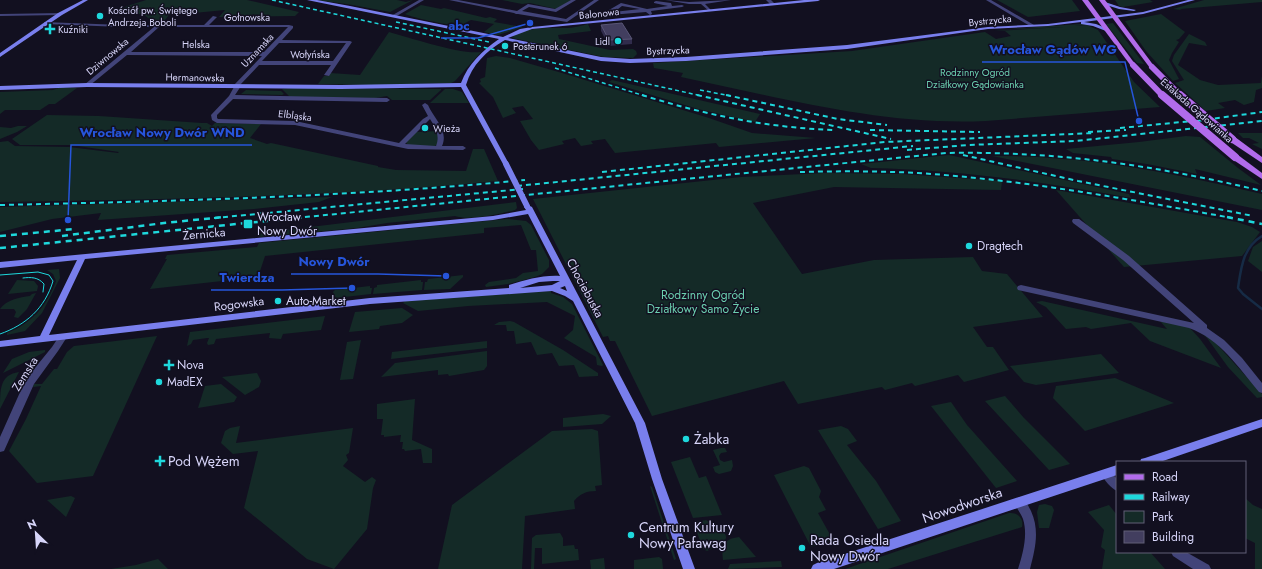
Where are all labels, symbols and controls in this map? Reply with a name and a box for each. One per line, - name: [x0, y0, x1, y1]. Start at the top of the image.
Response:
- place label: Kościół pw. Świętego Andrzeja Boboli: [108, 3, 198, 30]
- street label: Balonowa: [578, 4, 620, 23]
- street label: Gołnowska: [224, 10, 270, 25]
- marker: Kościół pw. Świętego Andrzeja Boboli: [95, 11, 105, 21]
- street label: Bystrzycka: [968, 11, 1012, 30]
- callout: abc: [441, 13, 478, 38]
- text: abc: [448, 16, 470, 35]
- place label: Kuźniki: [58, 22, 88, 37]
- marker: Kuźniki: [45, 24, 55, 34]
- street label: Uznamska: [238, 30, 277, 71]
- street label: Dziwnowska: [83, 34, 132, 79]
- place label: Lidl: [595, 34, 610, 49]
- marker: Lidl: [613, 36, 623, 46]
- street label: Helska: [182, 37, 210, 52]
- callout: Wrocław Gądów WG: [982, 37, 1125, 62]
- place label: Posterunek 6: [513, 39, 568, 54]
- text: Wrocław Gądów WG: [989, 40, 1117, 59]
- marker: Posterunek 6: [500, 41, 510, 51]
- street label: Bystrzycka: [646, 42, 690, 59]
- street label: Wołyńska: [290, 47, 330, 62]
- park label: Rodzinny Ogród Działkowy Gądowianka: [926, 65, 1024, 92]
- street label: Hermanowska: [165, 69, 225, 86]
- street label: Estakada Gądowianka: [1157, 75, 1236, 146]
- street label: Elbląska: [277, 106, 313, 125]
- callout: Wrocław Nowy Dwór WND: [71, 120, 252, 145]
- place label: Wieża: [433, 121, 460, 136]
- text: Wrocław Nowy Dwór WND: [79, 123, 245, 142]
- marker: Wieża: [420, 123, 430, 133]
- place label: Wrocław Nowy Dwór: [257, 208, 318, 240]
- marker: Wrocław Nowy Dwór: [242, 218, 254, 230]
- street label: Żernicka: [182, 223, 226, 245]
- place label: Dragtech: [977, 237, 1023, 255]
- marker: Dragtech: [964, 241, 974, 251]
- callout: Nowy Dwór: [291, 249, 378, 274]
- text: Nowy Dwór: [298, 252, 370, 271]
- street label: Chociebuska: [562, 255, 608, 321]
- callout: Twierdza: [211, 265, 282, 290]
- text: Twierdza: [220, 268, 275, 287]
- park label: Rodzinny Ogród Działkowy Samo Życie: [647, 286, 759, 318]
- street label: Rogowska: [213, 292, 265, 316]
- place label: Auto-Market: [286, 292, 346, 310]
- marker: Auto-Market: [273, 296, 283, 306]
- street label: Zemska: [7, 353, 43, 395]
- place label: Nova: [177, 356, 204, 374]
- marker: Nova: [164, 360, 174, 370]
- place label: MadEX: [167, 373, 203, 391]
- marker: MadEX: [154, 377, 164, 387]
- place label: Żabka: [694, 429, 729, 449]
- marker: Żabka: [681, 434, 691, 444]
- place label: Pod Wężem: [168, 451, 240, 471]
- marker: Pod Wężem: [155, 456, 165, 466]
- legend: [1116, 461, 1246, 553]
- text: Road: [1152, 468, 1178, 486]
- street label: Nowodworska: [919, 482, 1005, 528]
- text: Railway: [1152, 488, 1190, 506]
- text: Park: [1152, 508, 1174, 526]
- north arrow: [16, 513, 56, 553]
- text: N: [24, 515, 39, 533]
- place label: Centrum Kultury Nowy Pafawag: [639, 517, 735, 553]
- text: Building: [1152, 528, 1194, 546]
- marker: Centrum Kultury Nowy Pafawag: [626, 530, 636, 540]
- place label: Rada Osiedla Nowy Dwór: [810, 530, 889, 566]
- marker: Rada Osiedla Nowy Dwór: [797, 543, 807, 553]

